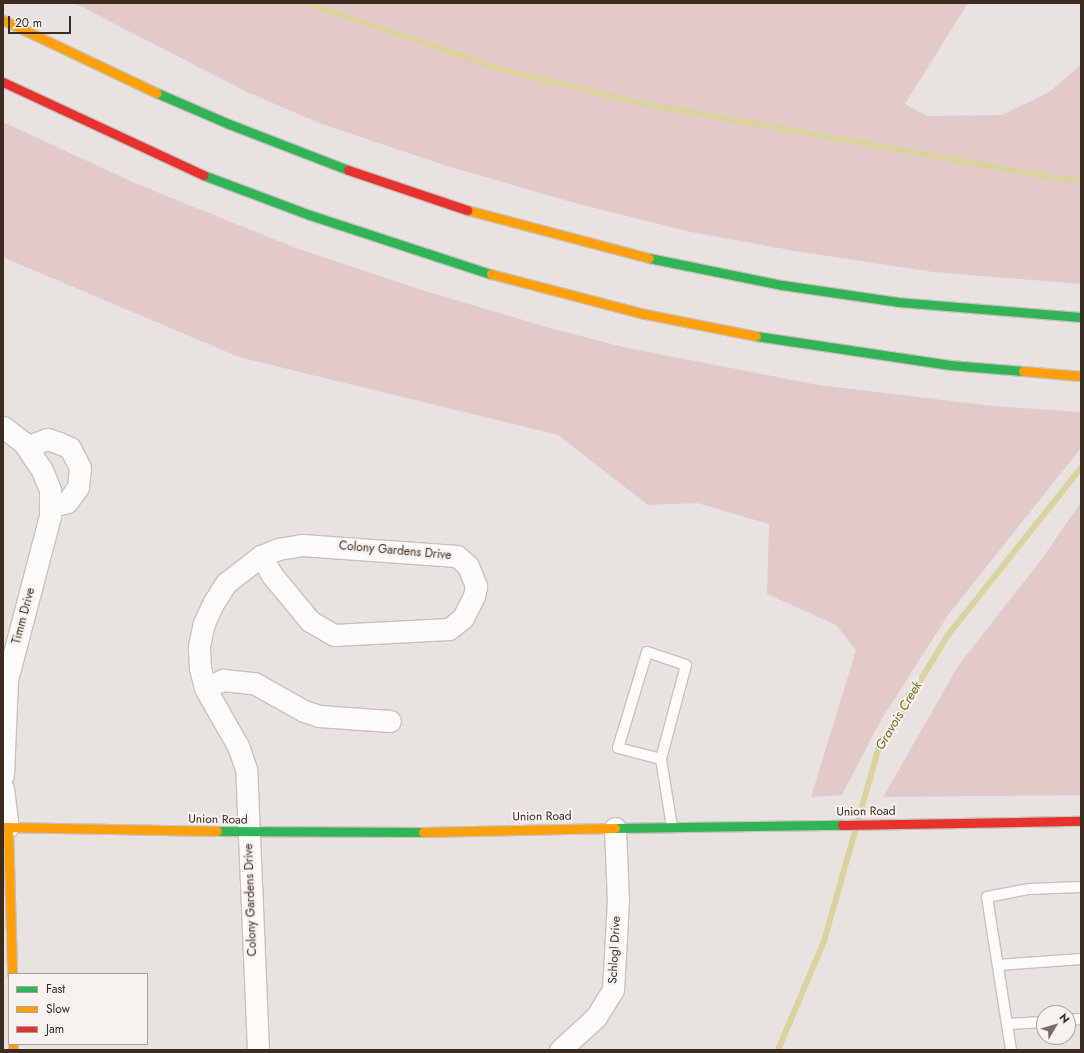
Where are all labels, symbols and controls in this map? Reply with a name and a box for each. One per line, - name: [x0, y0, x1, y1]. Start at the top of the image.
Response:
- scale bar: [10, 8, 73, 34]
- text: 20 m: [15, 14, 42, 32]
- street label: Colony Gardens Drive: [338, 539, 452, 563]
- street label: Timm Drive: [10, 586, 38, 646]
- water label: Gravois Creek: [872, 679, 926, 753]
- street label: Union Road: [836, 804, 896, 820]
- street label: Union Road: [512, 809, 572, 825]
- street label: Union Road: [188, 812, 248, 828]
- street label: Colony Gardens Drive: [242, 843, 260, 957]
- street label: Schlogl Drive: [606, 916, 624, 984]
- legend: [8, 973, 148, 1045]
- text: Fast: [46, 980, 65, 998]
- text: Slow: [46, 1000, 70, 1018]
- north arrow: [1036, 1005, 1076, 1045]
- text: N: [1056, 1010, 1074, 1027]
- text: Jam: [46, 1020, 64, 1038]

